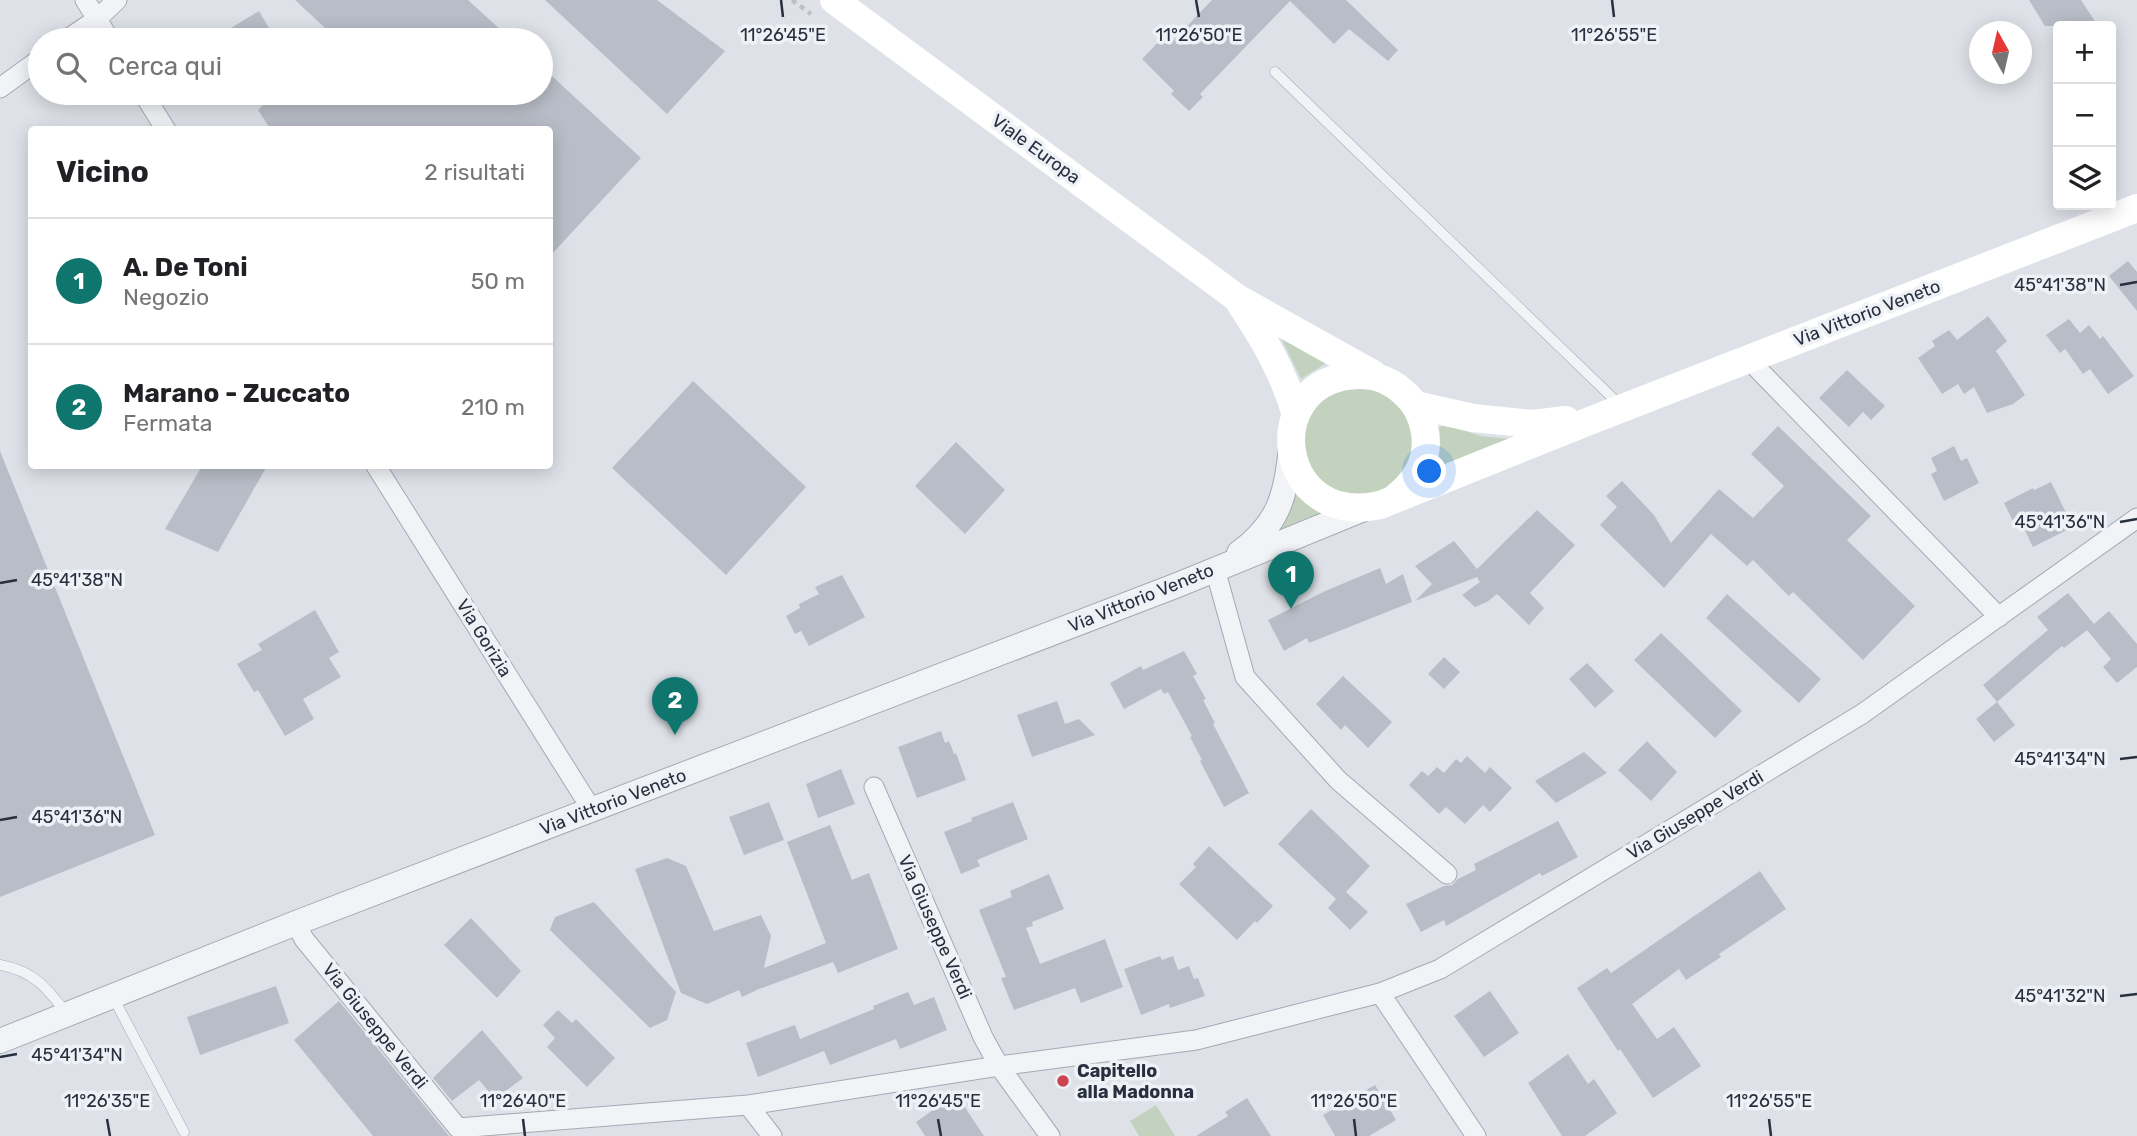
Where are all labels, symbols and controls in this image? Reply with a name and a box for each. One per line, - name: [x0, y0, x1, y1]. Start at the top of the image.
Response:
- north arrow: [1969, 21, 2032, 84]
- map controls: [2053, 21, 2116, 210]
- button: +: [2053, 21, 2116, 84]
- text: 11°26'45"E: [740, 24, 826, 46]
- text: 11°26'50"E: [1156, 24, 1242, 46]
- text: 11°26'55"E: [1571, 24, 1657, 46]
- search box: [28, 28, 553, 105]
- icon: search: [52, 48, 90, 86]
- text: Cerca qui: [108, 51, 222, 82]
- button: −: [2053, 84, 2116, 147]
- street label: Viale Europa: [987, 109, 1085, 189]
- button: layers: [2053, 147, 2116, 210]
- text: Vicino: [56, 154, 149, 190]
- text: 2 risultati: [424, 158, 525, 186]
- text: A. De Toni: [123, 252, 248, 283]
- text: 1: [73, 267, 85, 295]
- text: 50 m: [471, 267, 525, 295]
- text: 45°41'38"N: [2014, 274, 2106, 296]
- street label: Via Vittorio Veneto: [1791, 275, 1943, 351]
- text: Negozio: [123, 283, 209, 311]
- text: Marano - Zuccato: [123, 378, 350, 409]
- text: 2: [72, 393, 86, 421]
- text: 210 m: [461, 393, 525, 421]
- text: Fermata: [123, 409, 213, 437]
- your location: [1412, 454, 1446, 488]
- text: 45°41'36"N: [2015, 511, 2105, 533]
- pin: 1: [1268, 551, 1314, 609]
- street label: Via Vittorio Veneto: [1065, 559, 1217, 637]
- text: 45°41'38"N: [31, 569, 123, 591]
- street label: Via Gorizia: [451, 595, 517, 681]
- pin: 2: [652, 677, 698, 735]
- text: 45°41'34"N: [2014, 748, 2106, 770]
- street label: Via Vittorio Veneto: [537, 764, 689, 840]
- street label: Via Giuseppe Verdi: [1623, 766, 1767, 864]
- text: 45°41'36"N: [32, 806, 122, 828]
- street label: Via Giuseppe Verdi: [893, 852, 977, 1002]
- street label: Via Giuseppe Verdi: [318, 959, 432, 1093]
- text: 45°41'32"N: [2014, 985, 2106, 1007]
- text: 45°41'34"N: [31, 1044, 123, 1066]
- place label: Capitello alla Madonna: [1077, 1060, 1194, 1103]
- marker: Capitello alla Madonna: [1055, 1073, 1071, 1089]
- text: 11°26'35"E: [64, 1090, 150, 1112]
- text: 11°26'40"E: [480, 1090, 566, 1112]
- text: 11°26'45"E: [895, 1090, 981, 1112]
- text: 11°26'50"E: [1311, 1090, 1397, 1112]
- text: 11°26'55"E: [1726, 1090, 1812, 1112]

